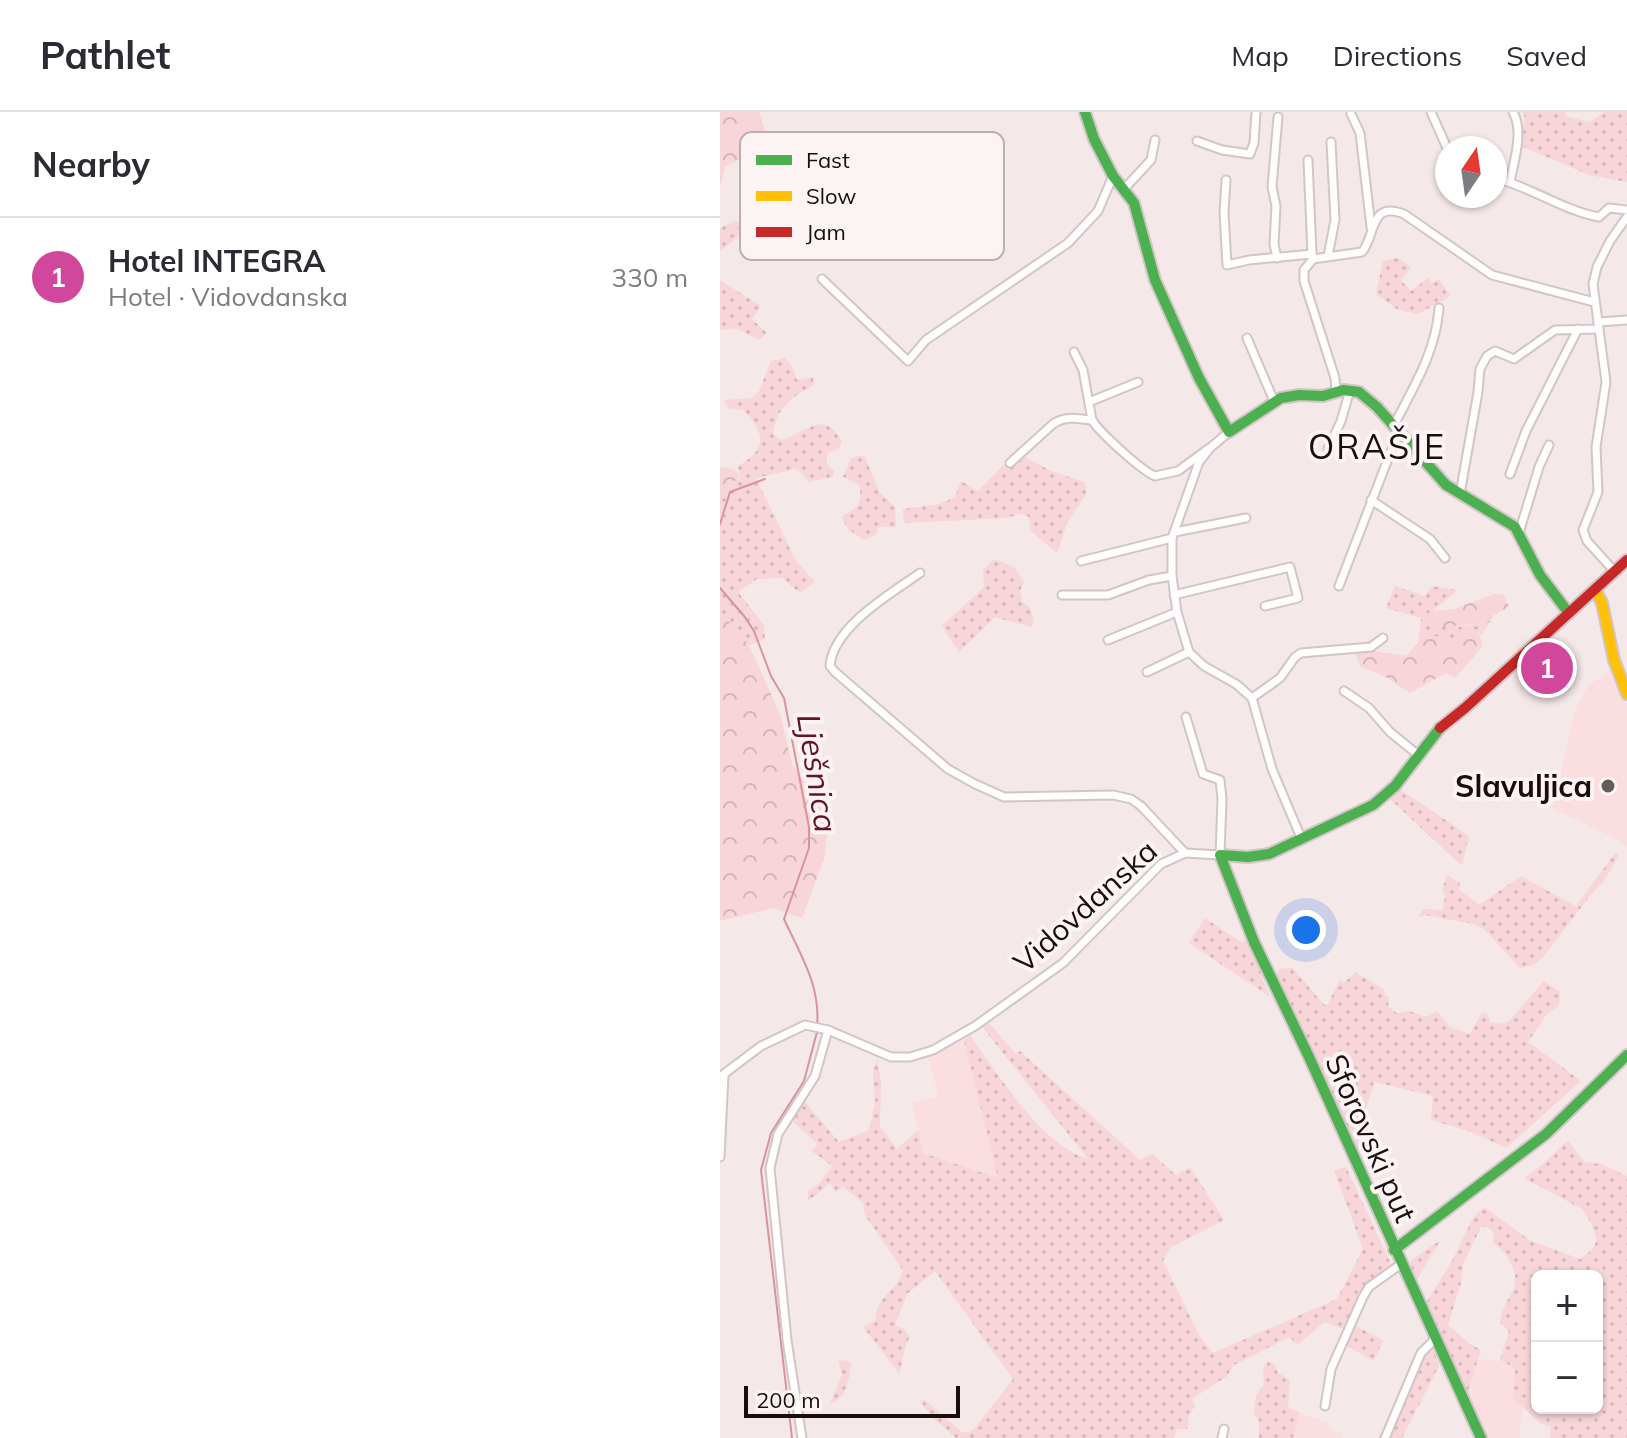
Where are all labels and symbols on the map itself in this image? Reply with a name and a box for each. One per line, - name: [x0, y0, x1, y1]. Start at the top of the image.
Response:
- legend: [740, 132, 1004, 260]
- north arrow: [1435, 136, 1507, 208]
- text: Fast: [806, 146, 850, 174]
- text: Slow: [806, 182, 856, 210]
- text: Jam: [806, 218, 846, 246]
- district label: ORAŠJE: [1308, 425, 1446, 468]
- pin: 1: [1521, 638, 1573, 698]
- water label: Lješnica: [789, 711, 847, 835]
- place label: Slavuljica: [1455, 767, 1592, 805]
- marker: Slavuljica: [1599, 777, 1617, 795]
- street label: Vidovdanska: [1005, 832, 1165, 980]
- your location: [1286, 910, 1326, 950]
- street label: Sforovski put: [1317, 1048, 1425, 1228]
- scale bar: [744, 1382, 960, 1418]

